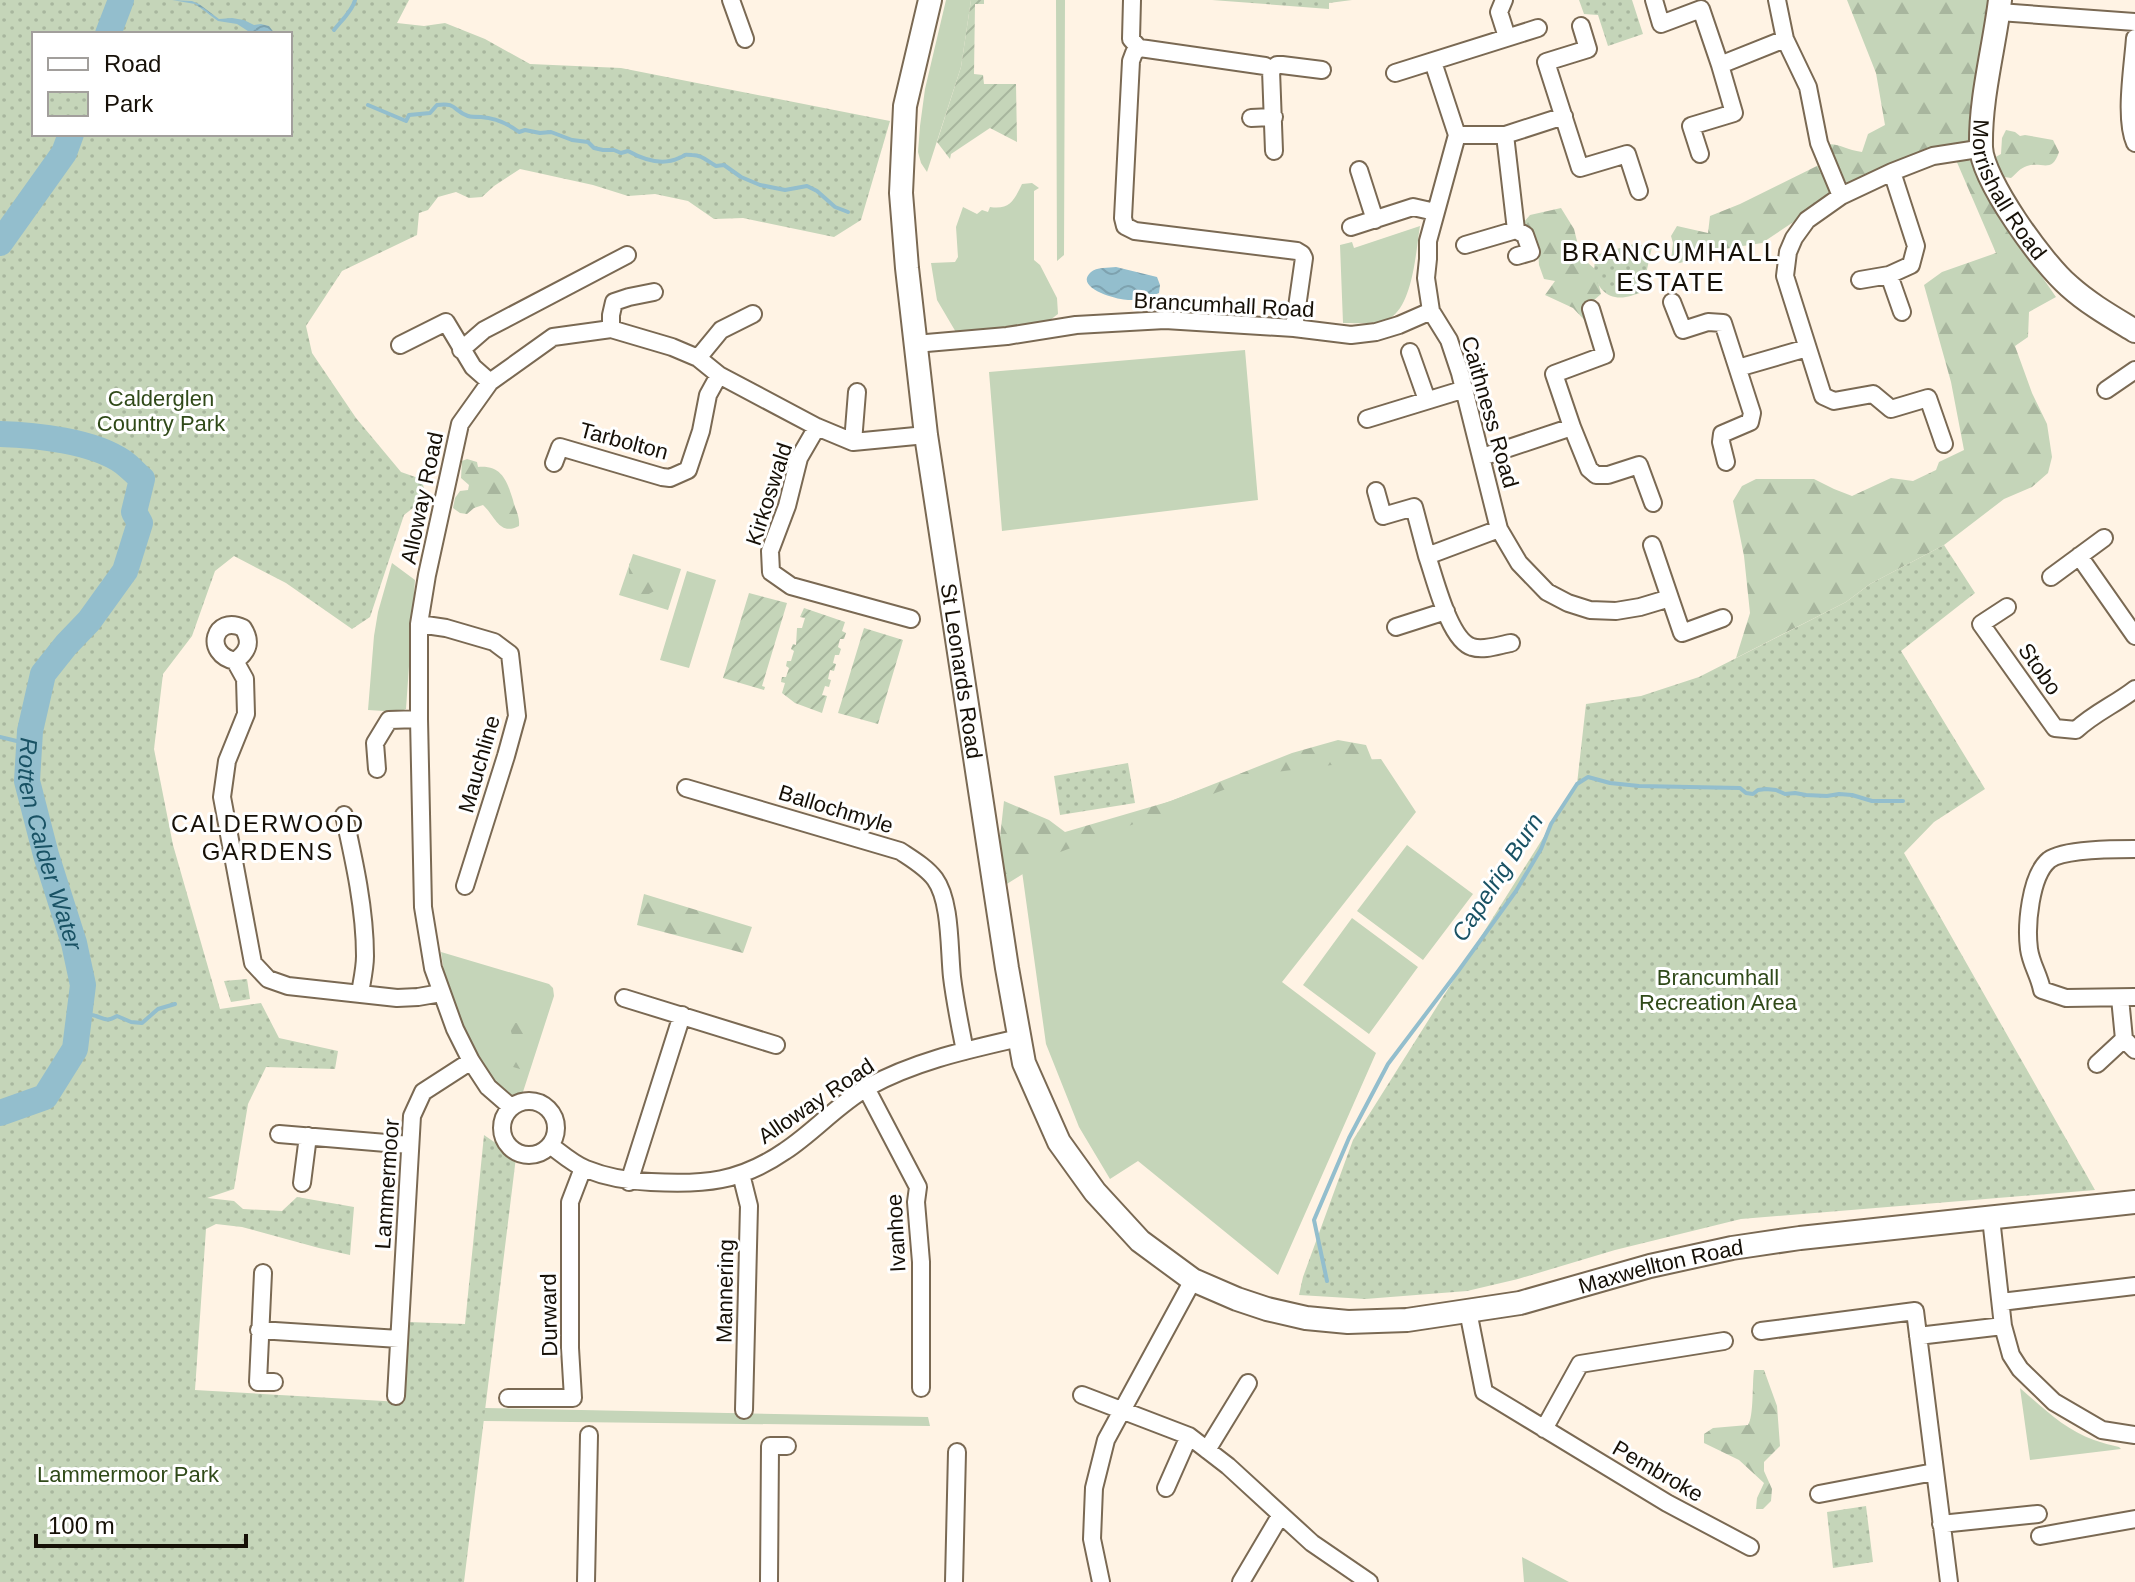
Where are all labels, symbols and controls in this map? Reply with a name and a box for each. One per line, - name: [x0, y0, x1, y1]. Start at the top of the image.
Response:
- legend: [32, 32, 292, 136]
- text: Road: [104, 50, 161, 77]
- text: Park: [104, 90, 154, 117]
- street label: Morrishall Road: [1968, 119, 2052, 265]
- district label: BRANCUMHALL ESTATE: [1562, 237, 1780, 297]
- street label: Brancumhall Road: [1133, 288, 1315, 322]
- street label: Caithness Road: [1456, 333, 1524, 491]
- park label: Calderglen Country Park: [97, 386, 226, 436]
- street label: Tarbolton: [577, 417, 671, 465]
- street label: Alloway Road: [396, 430, 448, 566]
- street label: Kirkoswald: [741, 440, 797, 548]
- street label: St Leonards Road: [936, 581, 988, 761]
- street label: Stobo: [2013, 638, 2067, 700]
- street label: Mauchline: [453, 712, 505, 816]
- water label: Rotten Calder Water: [13, 737, 89, 953]
- street label: Ballochmyle: [776, 780, 896, 838]
- water label: Capelrig Burn: [1446, 808, 1548, 946]
- district label: CALDERWOOD GARDENS: [171, 810, 365, 865]
- park label: Brancumhall Recreation Area: [1639, 965, 1798, 1015]
- street label: Alloway Road: [753, 1053, 879, 1149]
- street label: Lammermoor: [370, 1118, 404, 1250]
- street label: Ivanhoe: [881, 1193, 911, 1273]
- street label: Maxwellton Road: [1575, 1234, 1745, 1298]
- street label: Mannering: [712, 1239, 738, 1343]
- street label: Durward: [536, 1273, 562, 1357]
- street label: Pembroke: [1608, 1435, 1708, 1507]
- park label: Lammermoor Park: [37, 1462, 220, 1487]
- scale bar: [36, 1498, 246, 1548]
- text: 100 m: [48, 1512, 115, 1539]

